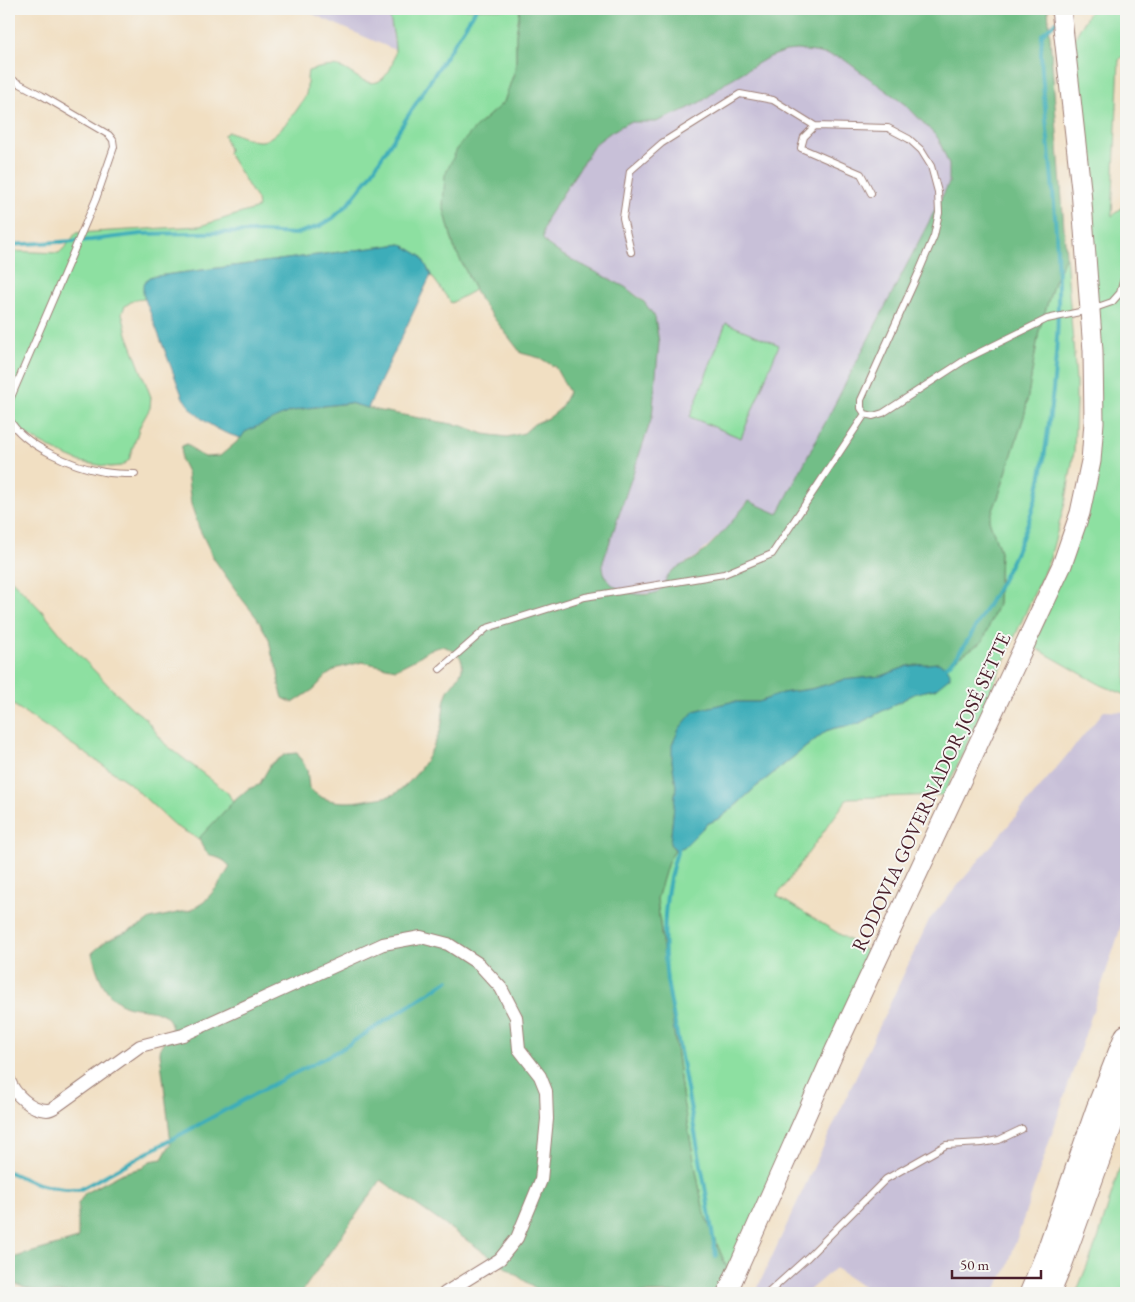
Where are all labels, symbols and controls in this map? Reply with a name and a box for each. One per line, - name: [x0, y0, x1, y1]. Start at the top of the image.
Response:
- street label: RODOVIA GOVERNADOR JOSÉ SETTE: [845, 628, 1017, 956]
- scale bar: [952, 1247, 1041, 1279]
- text: 50 m: [960, 1255, 989, 1274]

